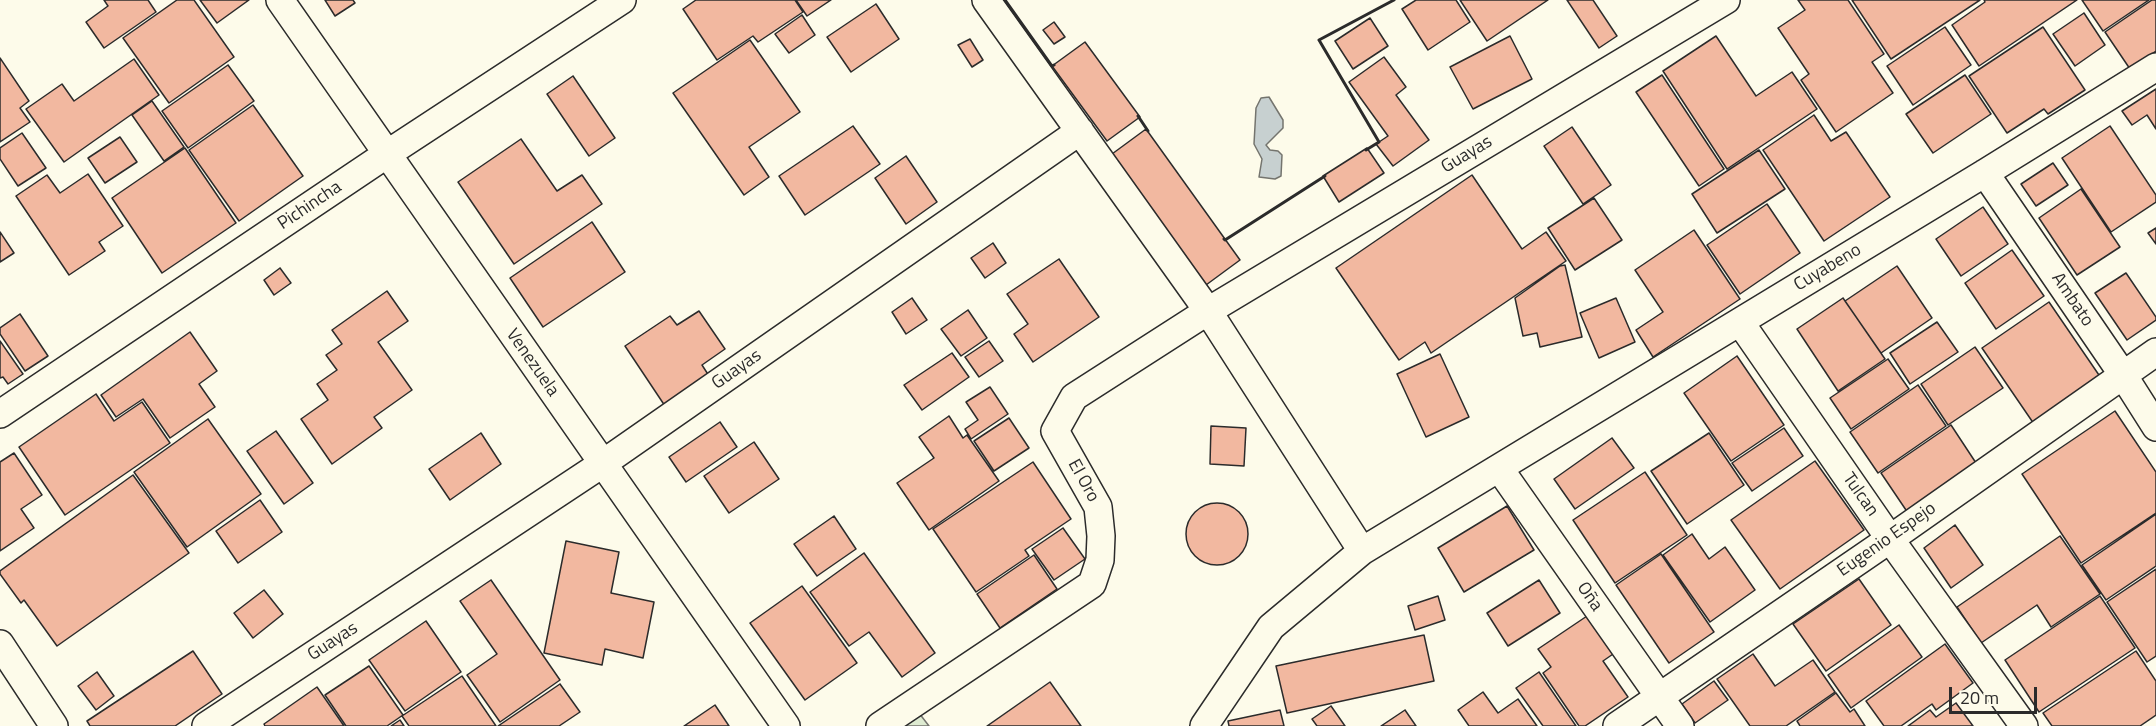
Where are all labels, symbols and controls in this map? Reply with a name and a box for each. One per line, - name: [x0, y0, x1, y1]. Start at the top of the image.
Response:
- street label: Guayas: [1438, 131, 1496, 179]
- street label: Pichincha: [274, 177, 346, 235]
- street label: Cuyabeno: [1791, 240, 1865, 296]
- street label: Ambato: [2046, 269, 2098, 331]
- street label: Venezuela: [501, 325, 563, 401]
- street label: Guayas: [708, 345, 766, 395]
- street label: El Oro: [1063, 456, 1103, 506]
- street label: Tulcan: [1837, 469, 1883, 521]
- street label: Eugenio Espejo: [1834, 498, 1940, 582]
- street label: Oña: [1571, 578, 1607, 616]
- street label: Guayas: [304, 618, 362, 666]
- scale bar: [1952, 675, 2040, 713]
- text: 20 m: [1960, 684, 1999, 711]

